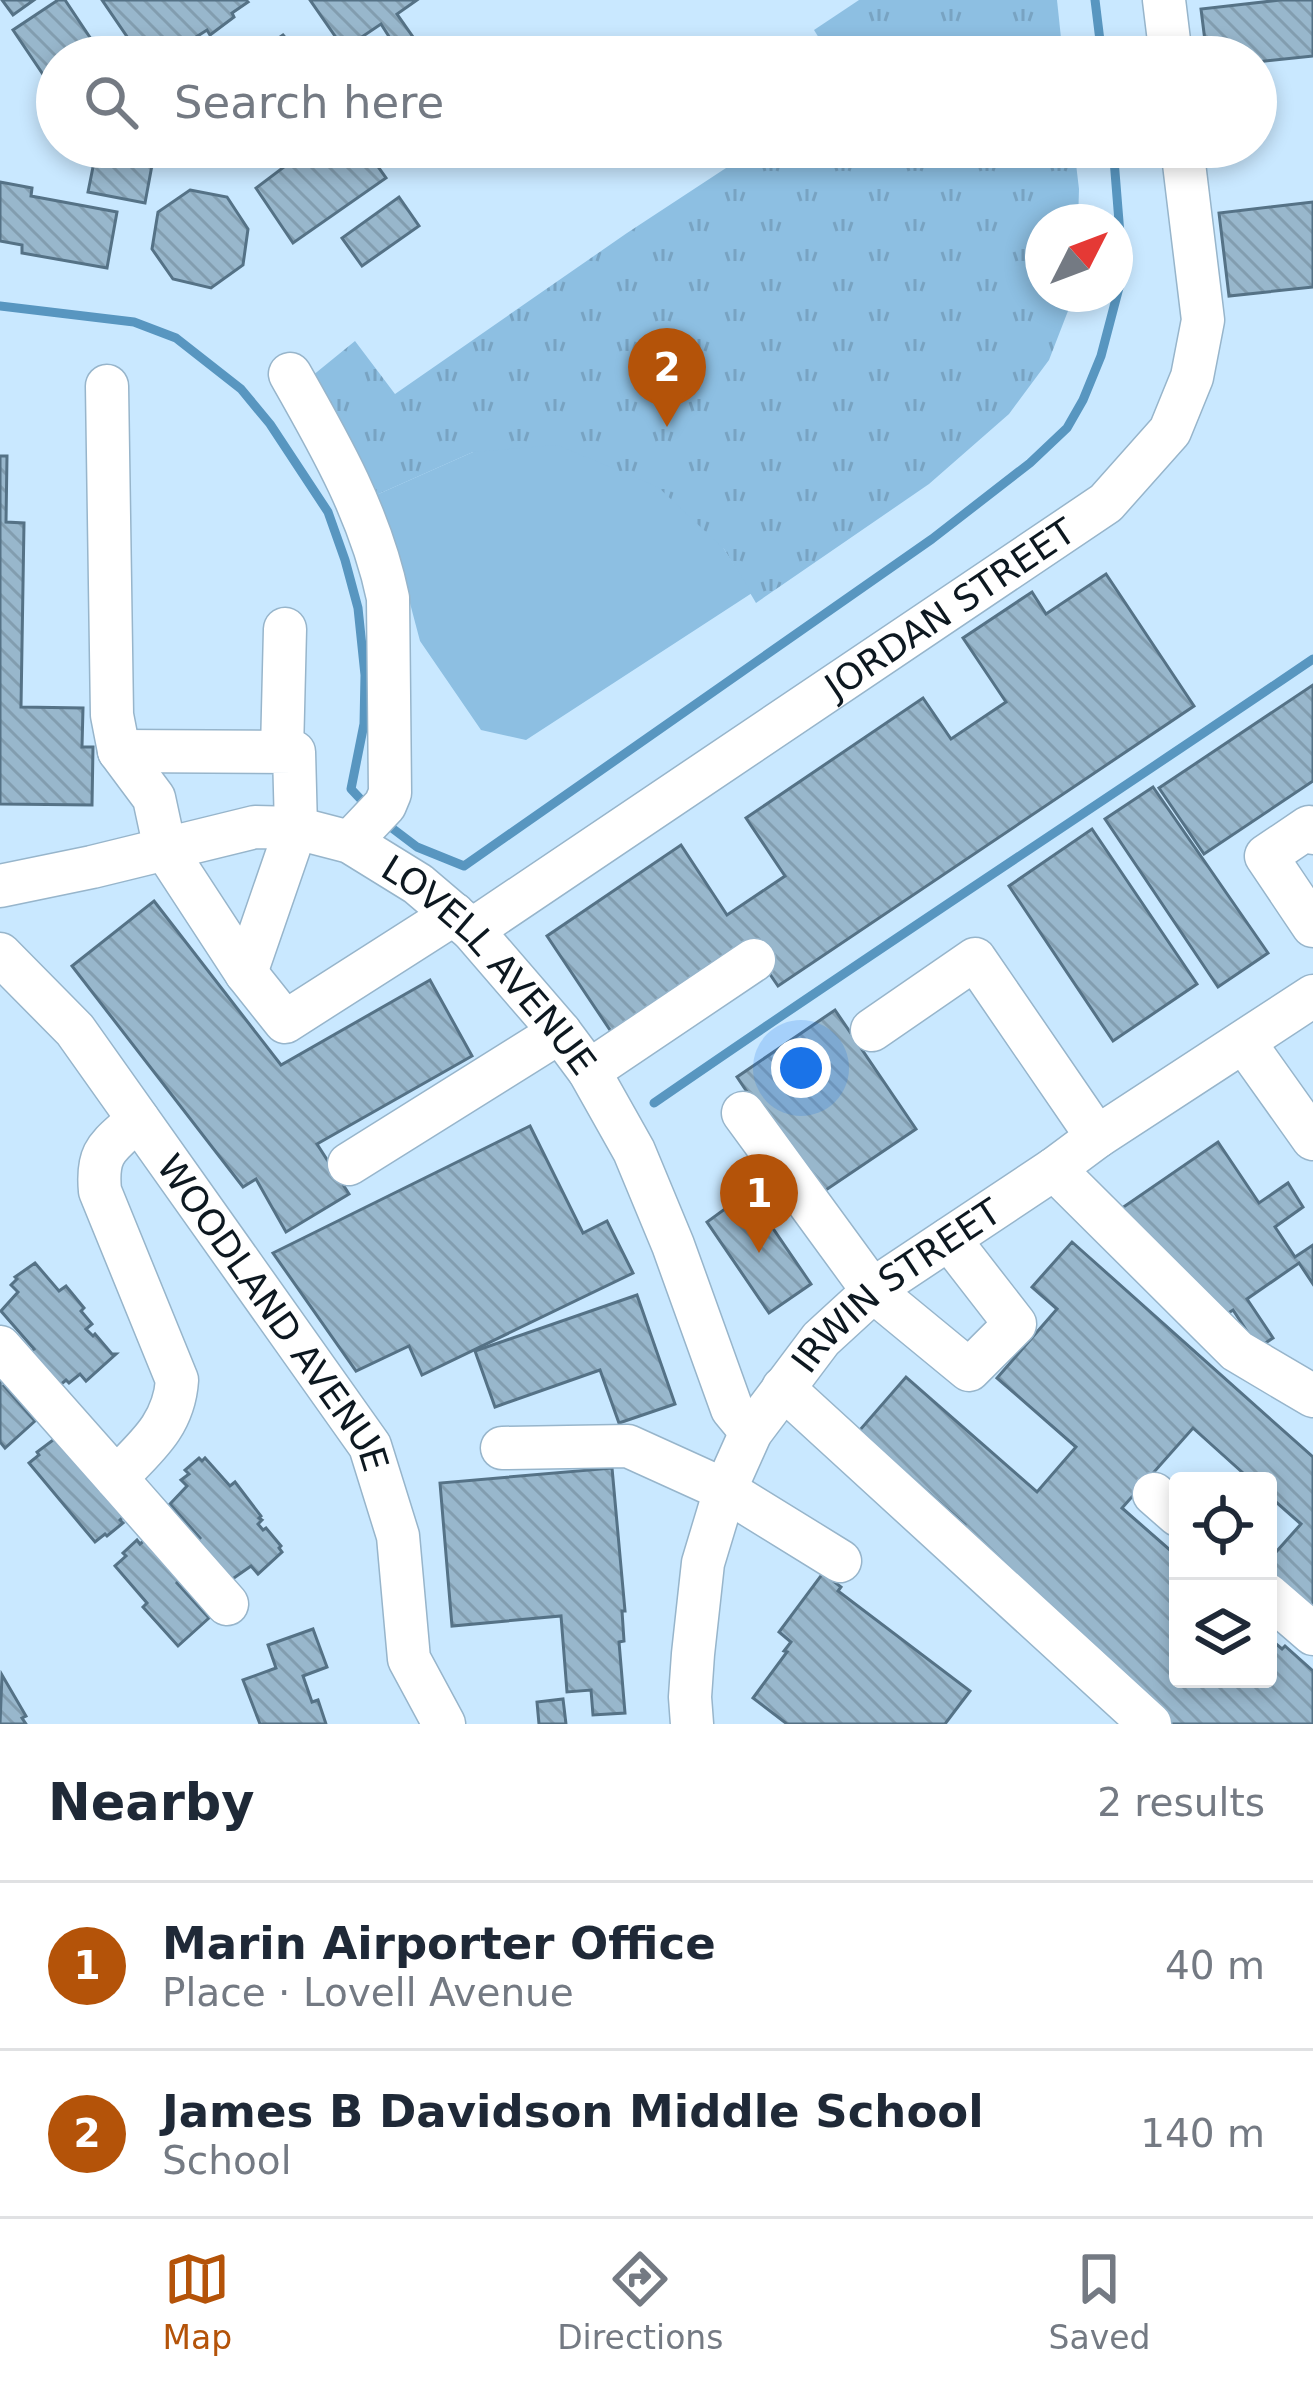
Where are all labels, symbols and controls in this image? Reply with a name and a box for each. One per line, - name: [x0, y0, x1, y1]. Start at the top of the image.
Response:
- search box: [36, 36, 1277, 168]
- icon: search: [78, 69, 144, 135]
- text: Search here: [174, 76, 444, 129]
- north arrow: [1025, 204, 1133, 312]
- pin: 2: [628, 328, 706, 427]
- street label: JORDAN STREET: [816, 510, 1083, 708]
- street label: LOVELL AVENUE: [375, 847, 604, 1083]
- your location: [771, 1038, 831, 1098]
- street label: WOODLAND AVENUE: [149, 1147, 397, 1476]
- pin: 1: [720, 1154, 798, 1253]
- street label: IRWIN STREET: [783, 1190, 1009, 1380]
- map controls: [1169, 1472, 1277, 1688]
- button: locate: [1169, 1472, 1277, 1580]
- button: layers: [1169, 1580, 1277, 1688]
- text: Nearby: [48, 1773, 255, 1832]
- text: 2 results: [1097, 1780, 1265, 1825]
- text: Marin Airporter Office: [162, 1917, 716, 1970]
- text: 1: [73, 1943, 101, 1988]
- text: 40 m: [1165, 1943, 1265, 1988]
- text: Place · Lovell Avenue: [162, 1970, 574, 2015]
- text: James B Davidson Middle School: [162, 2085, 984, 2138]
- text: 2: [73, 2111, 101, 2156]
- text: 140 m: [1140, 2111, 1265, 2156]
- text: School: [162, 2138, 291, 2183]
- tab: Map: [163, 2246, 232, 2357]
- tab: Directions: [557, 2246, 723, 2357]
- tab: Saved: [1049, 2246, 1150, 2357]

